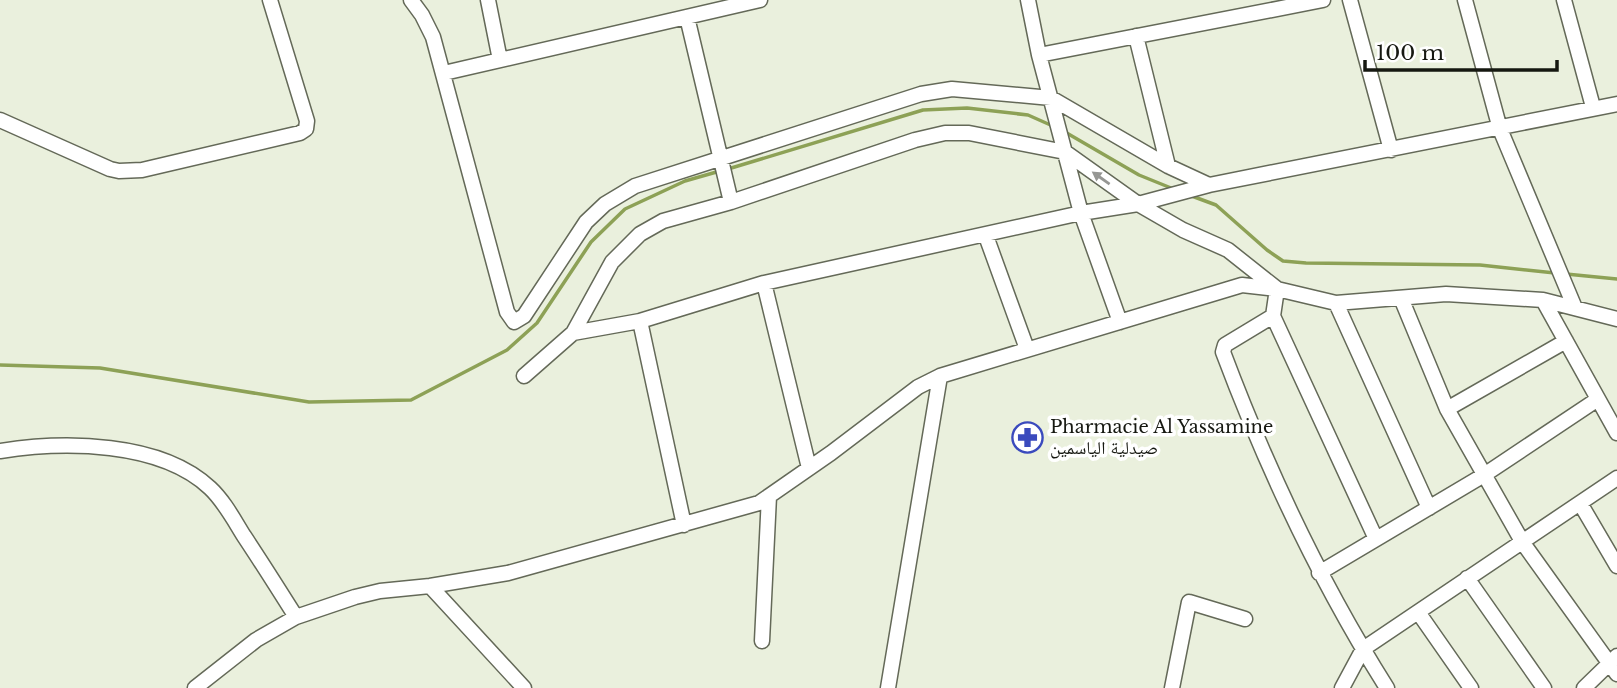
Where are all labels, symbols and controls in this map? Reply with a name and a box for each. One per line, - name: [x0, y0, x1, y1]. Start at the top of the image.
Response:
- scale bar: [1365, 28, 1558, 72]
- text: 100 m: [1376, 40, 1444, 66]
- one-way arrow: [1092, 171, 1110, 185]
- place label: Pharmacie Al Yassamine صيدلية الياسمين: [1050, 416, 1273, 459]
- pharmacy icon: Pharmacie Al Yassamine صيدلية الياسمين: [1010, 420, 1044, 454]

